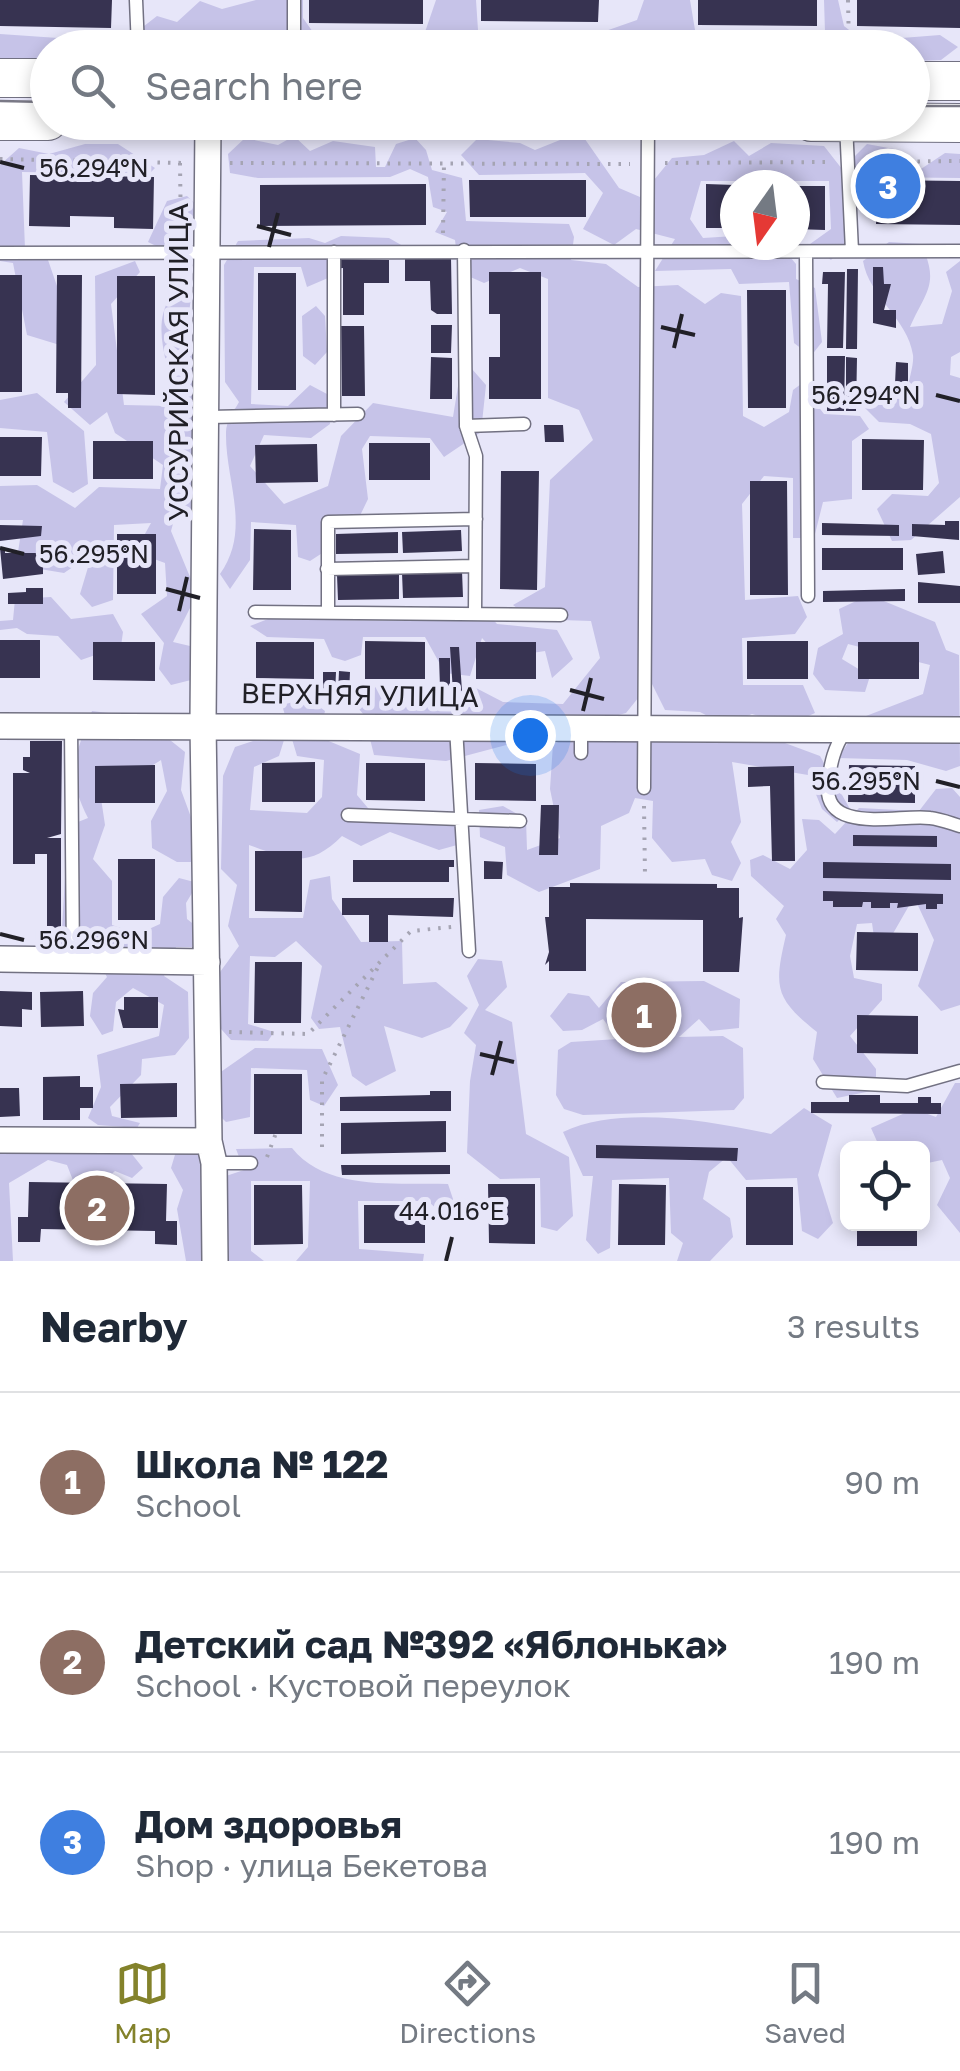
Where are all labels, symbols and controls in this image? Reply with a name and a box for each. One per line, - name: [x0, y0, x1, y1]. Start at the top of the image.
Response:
- search box: [30, 30, 930, 140]
- icon: search: [65, 58, 120, 113]
- text: Search here: [145, 63, 363, 108]
- pin: 3: [856, 148, 920, 224]
- text: 56.294°N: [39, 152, 149, 183]
- north arrow: [720, 170, 810, 260]
- street label: УССУРИЙСКАЯ УЛИЦА: [161, 203, 194, 521]
- text: 56.294°N: [811, 379, 921, 410]
- text: 56.295°N: [39, 538, 149, 569]
- street label: ВЕРХНЯЯ УЛИЦА: [241, 676, 480, 713]
- your location: [505, 710, 556, 761]
- text: 56.295°N: [811, 765, 921, 796]
- text: 56.296°N: [39, 924, 149, 955]
- pin: 1: [612, 978, 676, 1052]
- map controls: [840, 1141, 930, 1231]
- button: locate: [840, 1141, 930, 1231]
- pin: 2: [64, 1170, 130, 1246]
- text: 44.016°E: [399, 1195, 505, 1226]
- text: Nearby: [40, 1301, 188, 1351]
- text: 3 results: [787, 1307, 920, 1345]
- text: Школа № 122: [135, 1441, 389, 1486]
- text: 1: [64, 1463, 81, 1501]
- text: 90 m: [844, 1463, 920, 1501]
- text: School: [135, 1486, 241, 1524]
- text: Детский сад №392 «Яблонька»: [135, 1621, 727, 1666]
- text: 2: [63, 1643, 82, 1681]
- text: 190 m: [829, 1643, 920, 1681]
- text: School · Кустовой переулок: [135, 1666, 571, 1704]
- text: Дом здоровья: [135, 1801, 402, 1846]
- text: 3: [63, 1823, 82, 1861]
- text: 190 m: [829, 1823, 920, 1861]
- text: Shop · улица Бекетова: [135, 1846, 488, 1884]
- tab: Map: [114, 1956, 171, 2049]
- tab: Directions: [399, 1956, 536, 2049]
- tab: Saved: [764, 1956, 846, 2049]

